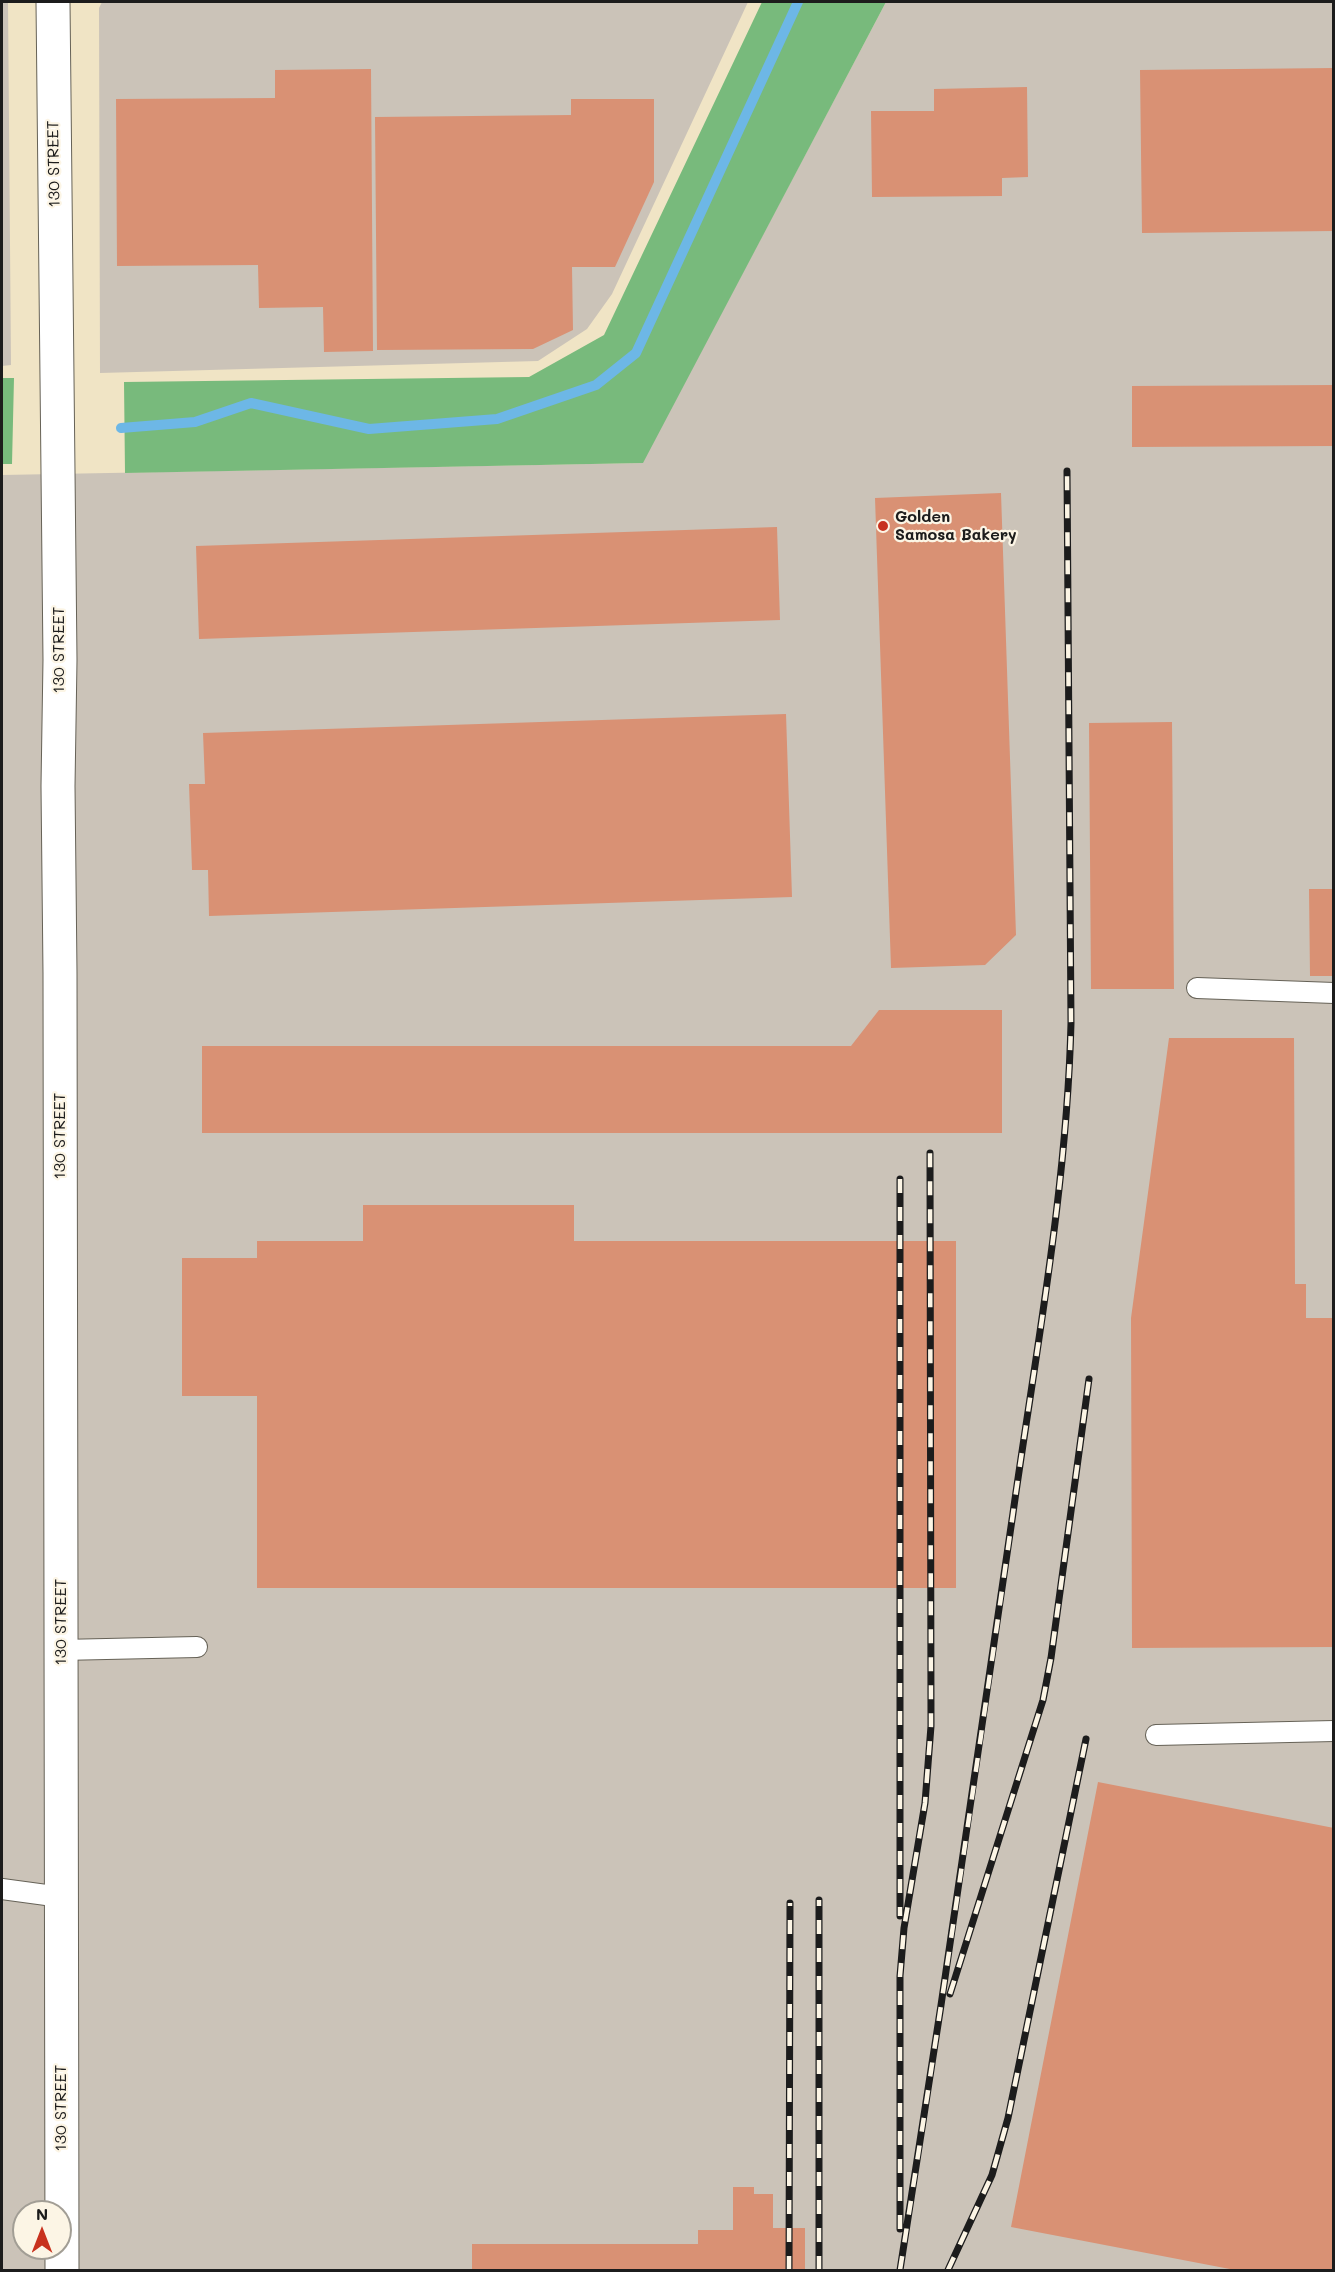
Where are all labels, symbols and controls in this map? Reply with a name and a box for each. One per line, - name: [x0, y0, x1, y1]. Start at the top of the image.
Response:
- street label: 130 STREET: [44, 120, 64, 208]
- place label: Golden Samosa Bakery: [895, 507, 1017, 545]
- marker: Golden Samosa Bakery: [876, 519, 890, 533]
- street label: 130 STREET: [49, 607, 69, 693]
- street label: 130 STREET: [50, 1093, 70, 1179]
- street label: 130 STREET: [51, 1579, 71, 1665]
- street label: 130 STREET: [51, 2065, 71, 2151]
- north arrow: [12, 2200, 72, 2260]
- text: N: [36, 2203, 48, 2224]

